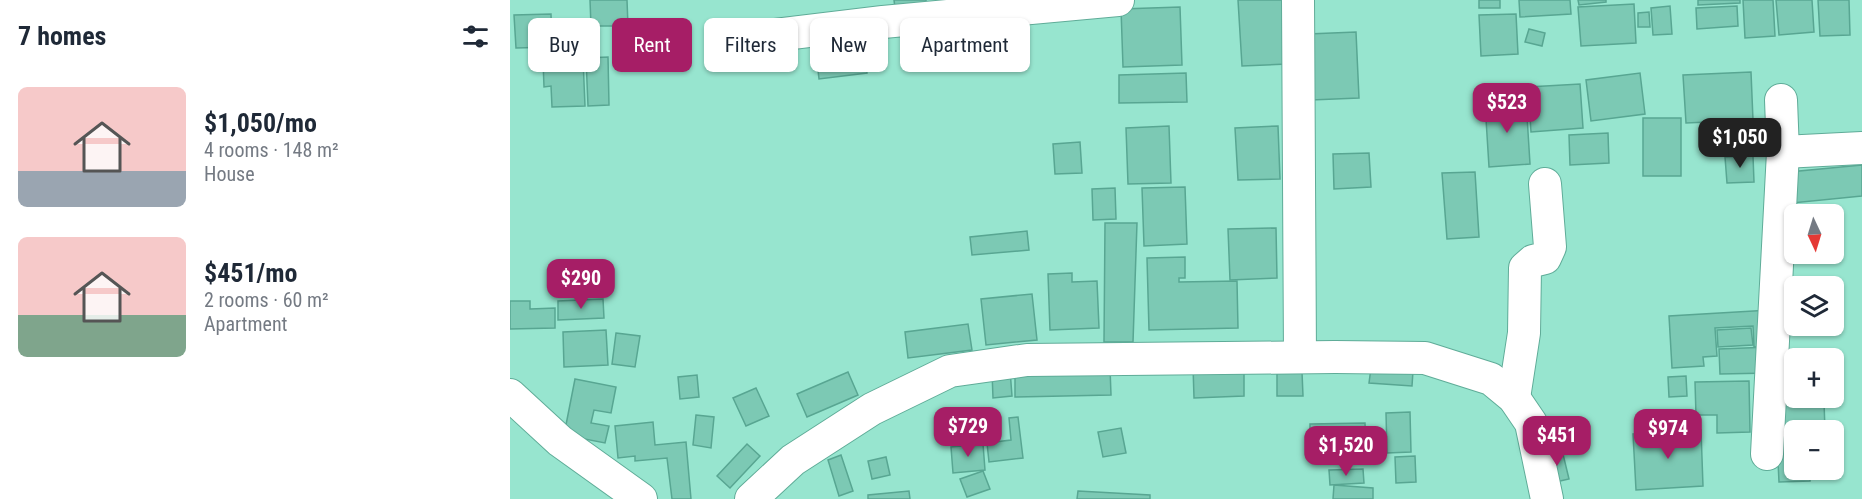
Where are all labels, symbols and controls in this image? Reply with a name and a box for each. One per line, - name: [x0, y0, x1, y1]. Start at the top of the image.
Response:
- chip: Buy: [528, 18, 600, 72]
- chip: Rent: [612, 18, 692, 72]
- chip: Filters: [704, 18, 798, 72]
- chip: New: [810, 18, 888, 72]
- chip: Apartment: [900, 18, 1030, 72]
- icon: filters: [459, 20, 492, 53]
- text: 7 homes: [18, 21, 106, 51]
- pin: $523: [1471, 83, 1543, 134]
- text: $523: [1487, 90, 1527, 114]
- text: $1,050/mo: [204, 108, 317, 138]
- icon: home: [66, 111, 138, 183]
- pin: $1,050: [1691, 118, 1789, 169]
- text: $1,050: [1712, 125, 1768, 149]
- text: 4 rooms · 148 m²: [204, 138, 339, 162]
- text: House: [204, 162, 255, 186]
- north arrow: [1784, 204, 1844, 264]
- map controls: [1784, 204, 1844, 480]
- text: $451/mo: [204, 258, 297, 288]
- pin: $290: [545, 259, 617, 310]
- icon: home: [66, 261, 138, 333]
- text: $290: [561, 266, 601, 290]
- button: layers: [1784, 276, 1844, 336]
- text: 2 rooms · 60 m²: [204, 288, 329, 312]
- text: Apartment: [204, 312, 288, 336]
- button: +: [1784, 348, 1844, 408]
- pin: $729: [932, 407, 1004, 458]
- pin: $974: [1632, 409, 1704, 460]
- text: $729: [948, 414, 988, 438]
- pin: $451: [1521, 416, 1593, 467]
- text: $974: [1648, 416, 1688, 440]
- button: −: [1784, 420, 1844, 480]
- text: $451: [1537, 423, 1577, 447]
- pin: $1,520: [1297, 426, 1395, 477]
- text: $1,520: [1318, 433, 1374, 457]

